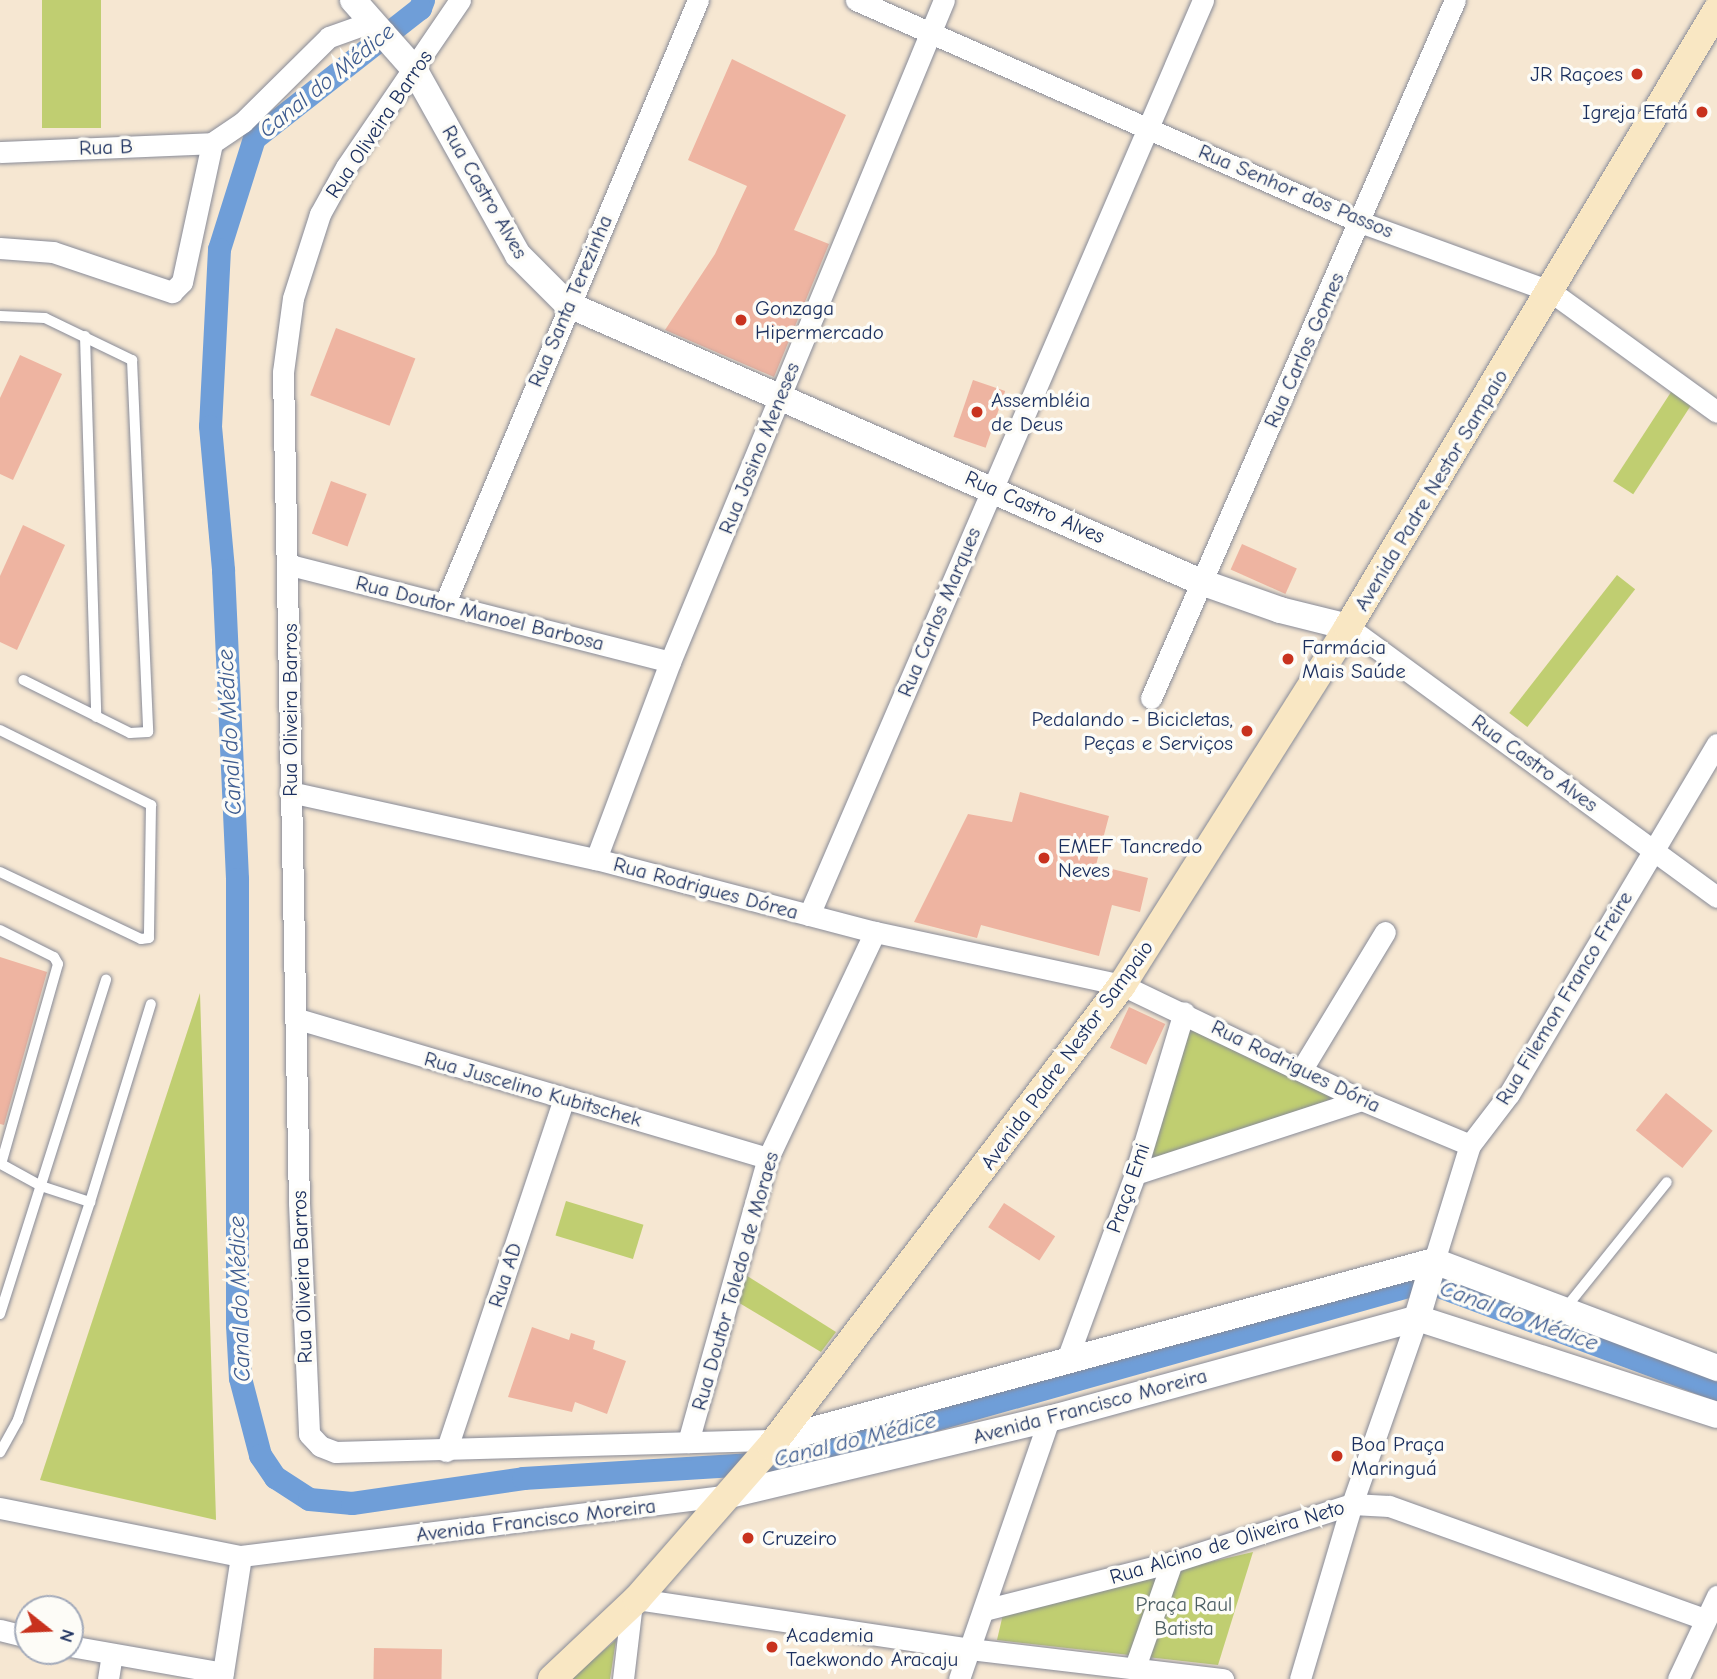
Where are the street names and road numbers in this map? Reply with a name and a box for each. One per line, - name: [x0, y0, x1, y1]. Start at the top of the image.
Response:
- street label: Rua Oliveira Barros: [320, 45, 438, 203]
- street label: Rua Castro Alves: [437, 121, 533, 263]
- street label: Rua B: [79, 133, 133, 161]
- street label: Rua Senhor dos Passos: [1195, 139, 1397, 243]
- street label: Rua Santa Terezinha: [522, 211, 618, 391]
- street label: Rua Carlos Gomes: [1258, 268, 1350, 432]
- street label: Rua Josino Meneses: [713, 358, 805, 538]
- street label: Avenida Padre Nestor Sampaio: [1349, 365, 1513, 615]
- street label: Rua Castro Alves: [961, 465, 1109, 549]
- street label: Rua Carlos Marques: [892, 523, 986, 701]
- street label: Rua Doutor Manoel Barbosa: [353, 570, 607, 656]
- street label: Rua Oliveira Barros: [277, 623, 303, 797]
- street label: Rua Castro Alves: [1467, 709, 1603, 817]
- street label: Rua Rodrigues Dórea: [611, 851, 801, 925]
- street label: Rua Filemon Franco Freire: [1490, 887, 1638, 1109]
- street label: Avenida Padre Nestor Sampaio: [975, 935, 1159, 1175]
- street label: Rua Rodrigues Dória: [1207, 1014, 1385, 1118]
- street label: Rua Juscelino Kubitschek: [421, 1046, 645, 1132]
- street label: Praça Emi: [1101, 1140, 1155, 1236]
- street label: Rua Doutor Toledo de Moraes: [686, 1149, 784, 1413]
- street label: Rua Oliveira Barros: [286, 1190, 318, 1364]
- street label: Rua AD: [483, 1239, 527, 1311]
- street label: Avenida Francisco Moreira: [970, 1363, 1210, 1449]
- street label: Avenida Francisco Moreira: [415, 1493, 657, 1547]
- street label: Rua Alcino de Oliveira Neto: [1106, 1494, 1348, 1590]

